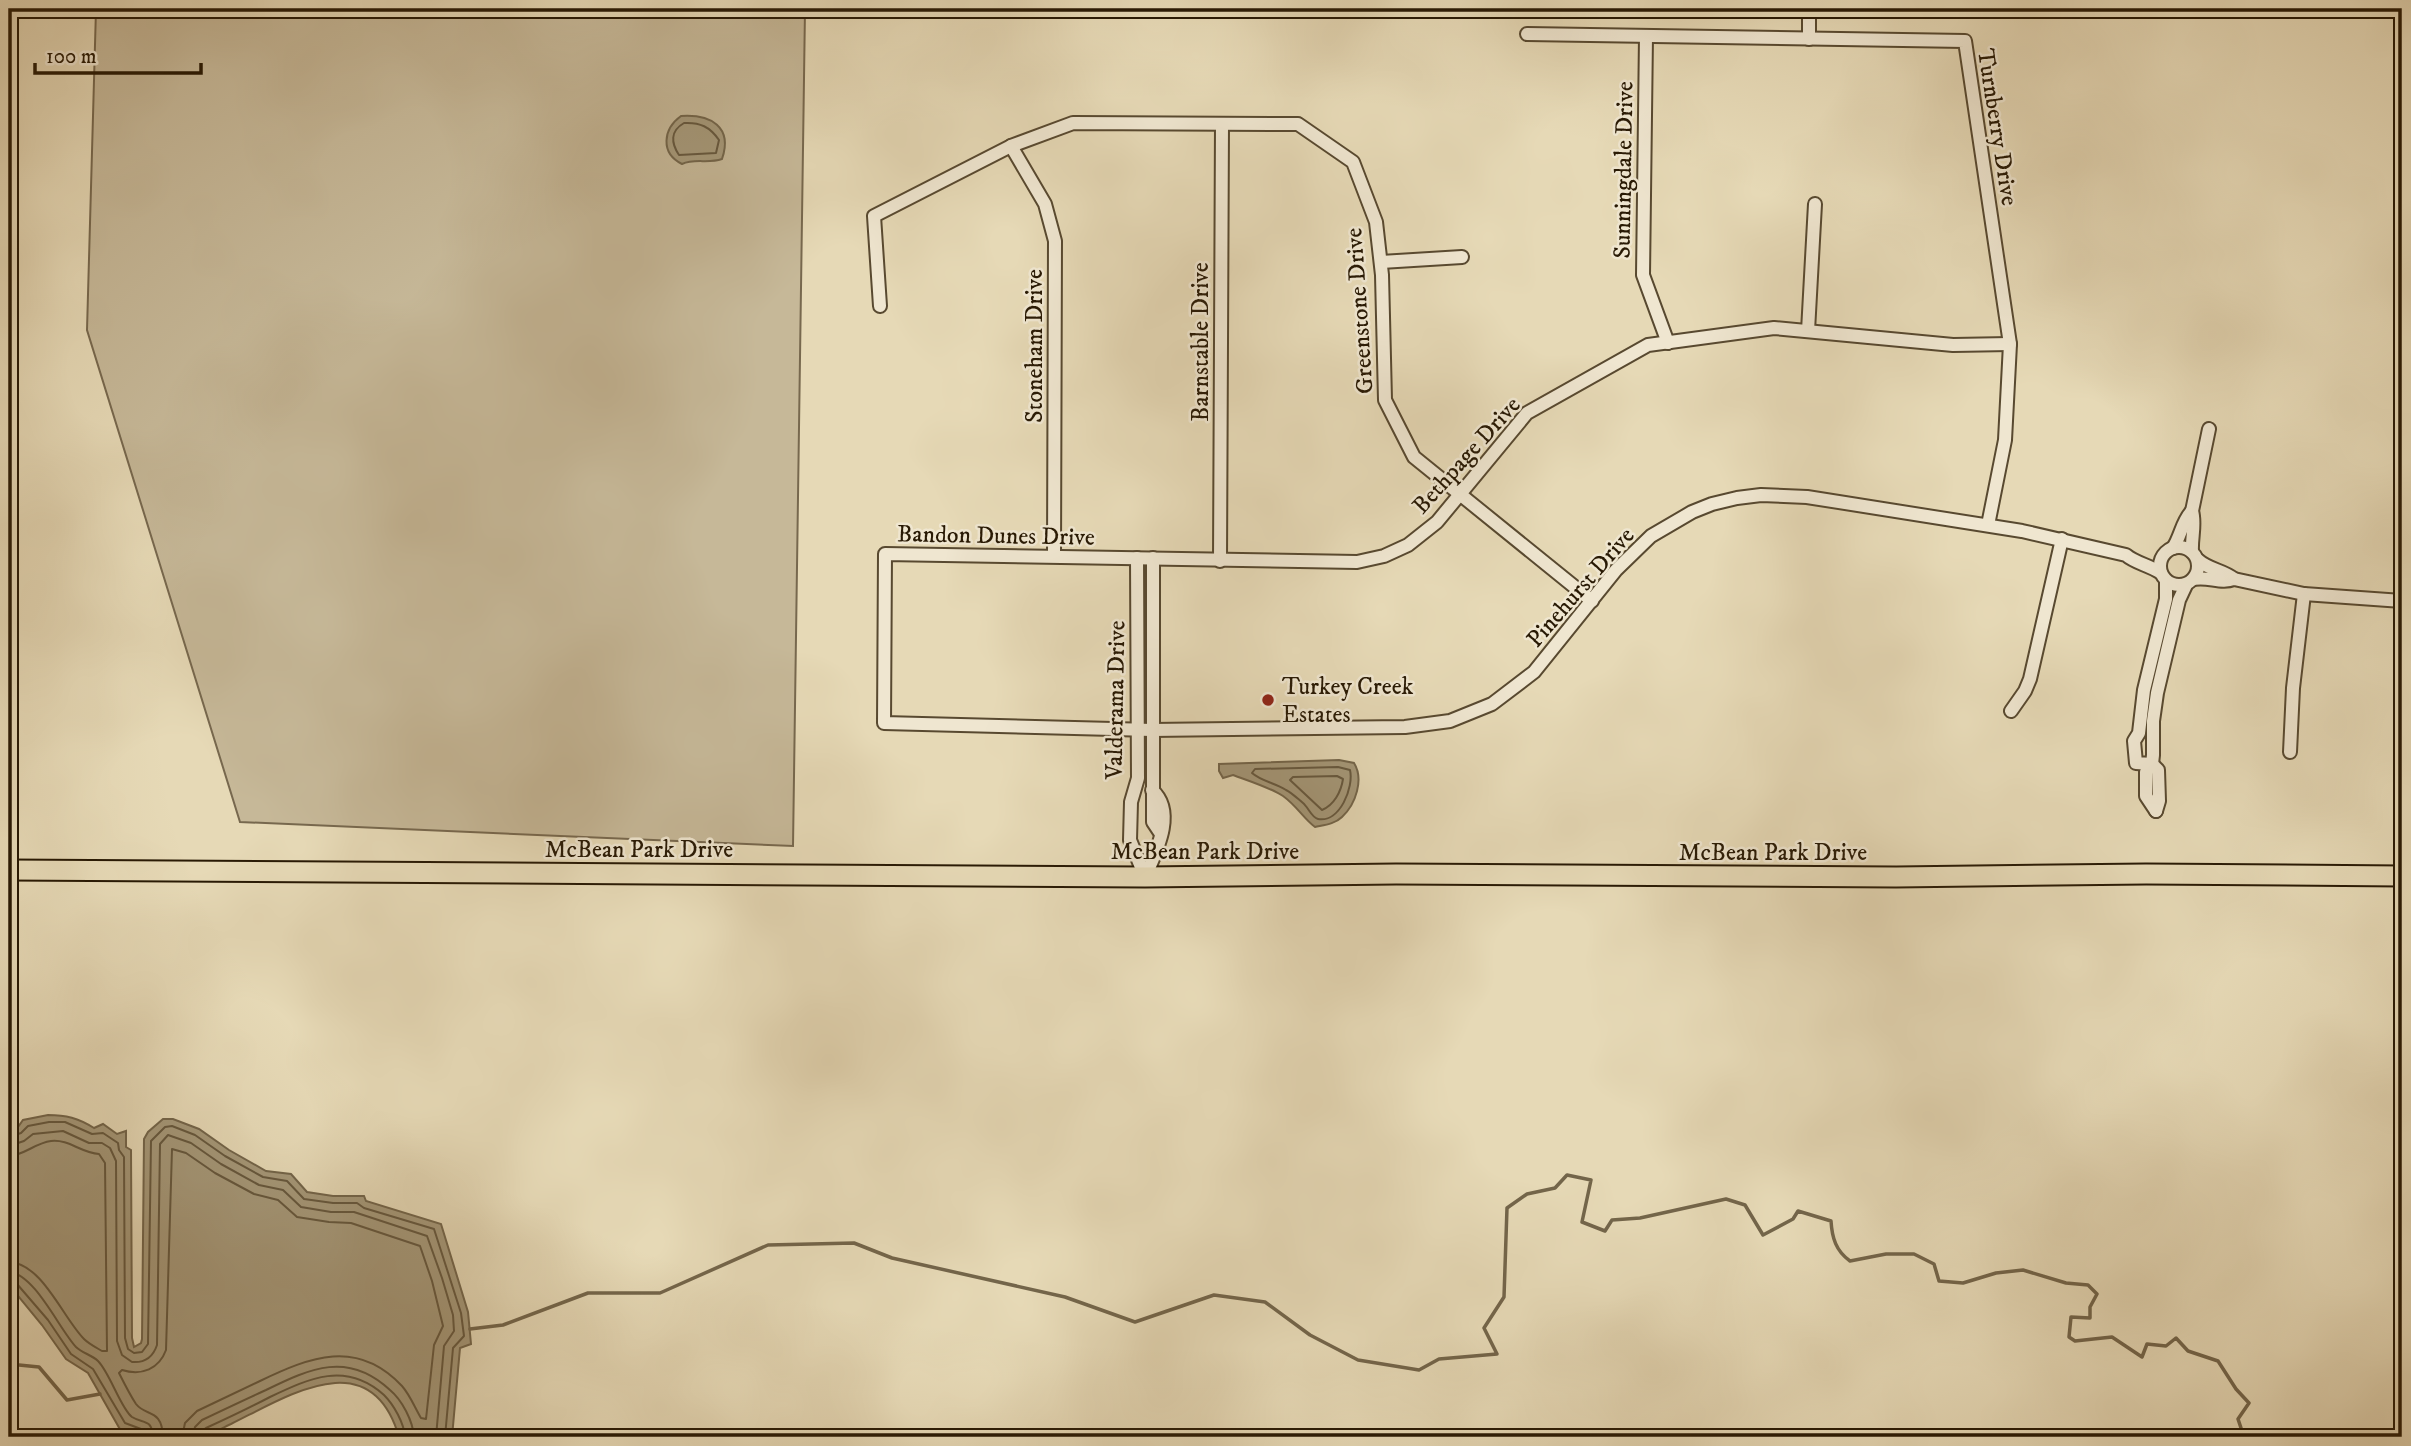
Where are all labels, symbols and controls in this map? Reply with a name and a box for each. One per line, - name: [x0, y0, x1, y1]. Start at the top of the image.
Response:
- scale bar: [35, 32, 201, 76]
- text: 100 m: [46, 44, 97, 70]
- street label: Turnberry Drive: [1970, 47, 2024, 208]
- street label: Sunningdale Drive: [1607, 81, 1641, 259]
- street label: Greenstone Drive: [1339, 227, 1381, 395]
- street label: Barnstable Drive: [1186, 262, 1216, 422]
- street label: Stoneham Drive: [1020, 269, 1050, 423]
- street label: Bethpage Drive: [1406, 391, 1527, 521]
- street label: Bandon Dunes Drive: [897, 519, 1095, 553]
- street label: Pinehurst Drive: [1520, 521, 1641, 654]
- street label: Valderama Drive: [1100, 620, 1132, 781]
- place label: Turkey Creek Estates: [1282, 672, 1414, 730]
- marker: Turkey Creek Estates: [1260, 692, 1276, 708]
- street label: McBean Park Drive: [545, 835, 733, 865]
- street label: McBean Park Drive: [1111, 837, 1299, 867]
- street label: McBean Park Drive: [1679, 838, 1867, 868]

